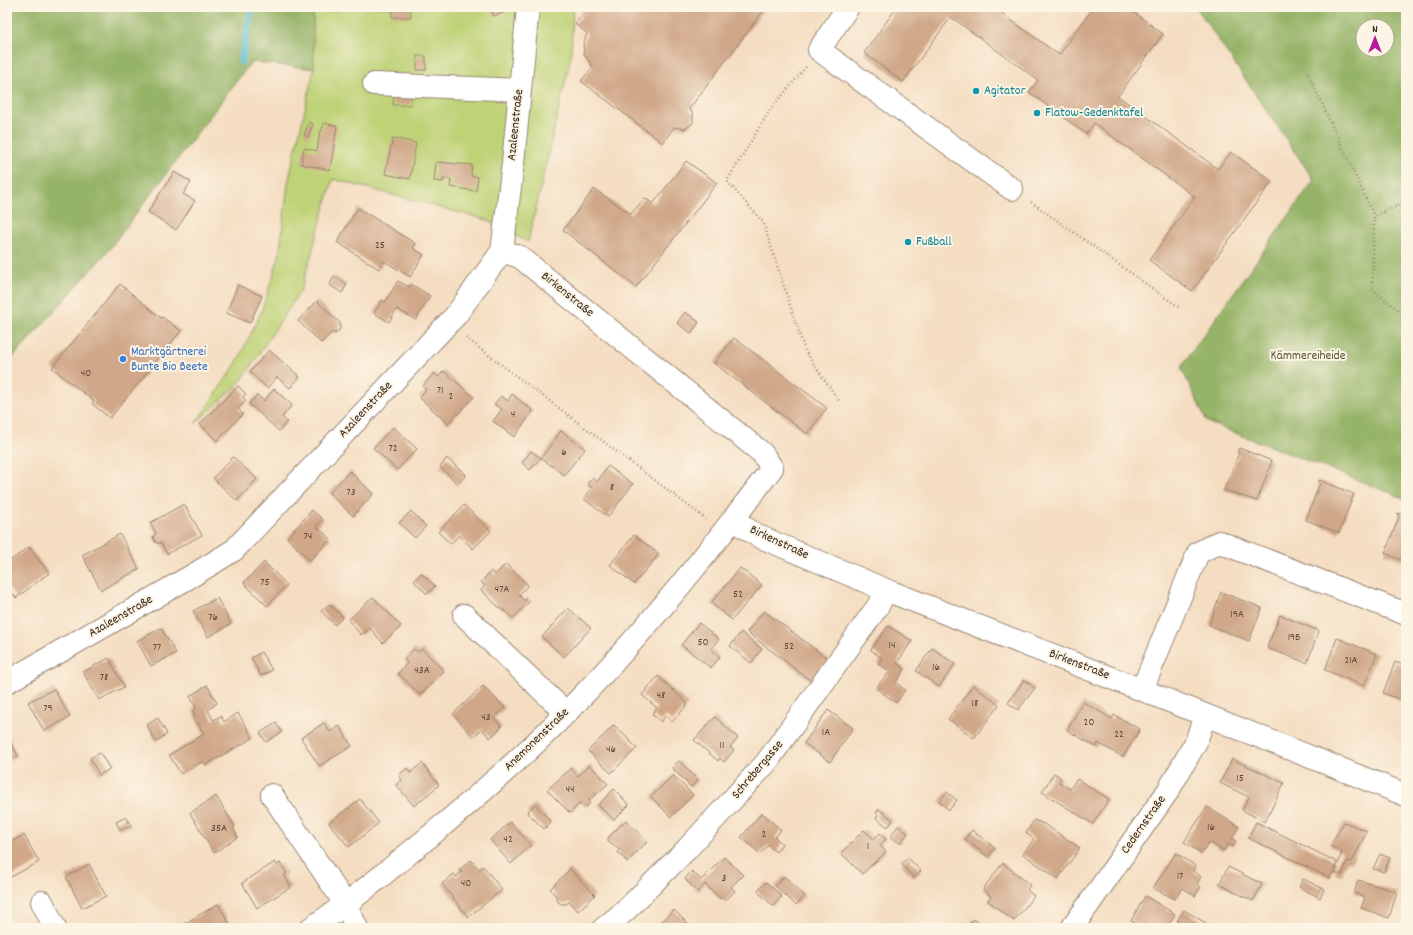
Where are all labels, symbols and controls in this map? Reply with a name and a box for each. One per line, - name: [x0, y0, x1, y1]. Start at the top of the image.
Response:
- north arrow: [1355, 18, 1395, 58]
- text: N: [1372, 22, 1378, 38]
- place label: Agitator: [984, 82, 1026, 101]
- marker: Agitator: [971, 86, 981, 96]
- street label: Azaleenstraße: [503, 88, 529, 162]
- place label: Flatow-Gedenktafel: [1045, 104, 1143, 123]
- marker: Flatow-Gedenktafel: [1032, 108, 1042, 118]
- place label: Fußball: [916, 233, 952, 252]
- marker: Fußball: [903, 237, 913, 247]
- house number: 25: [375, 238, 385, 254]
- street label: Birkenstraße: [536, 268, 598, 323]
- place label: Marktgärtnerei Bunte Bio Beete: [131, 343, 208, 377]
- park label: Kämmereiheide: [1271, 347, 1346, 366]
- marker: Marktgärtnerei Bunte Bio Beete: [118, 354, 128, 364]
- house number: 40: [81, 366, 91, 382]
- street label: Azaleenstraße: [335, 377, 398, 443]
- house number: 71: [437, 383, 443, 399]
- house number: 2: [449, 389, 454, 405]
- house number: 4: [511, 407, 515, 423]
- house number: 72: [388, 441, 398, 457]
- house number: 6: [561, 445, 567, 461]
- house number: 8: [610, 480, 614, 496]
- house number: 73: [346, 485, 356, 501]
- street label: Birkenstraße: [746, 521, 812, 565]
- house number: 74: [304, 529, 312, 545]
- house number: 75: [260, 575, 270, 591]
- house number: 47A: [495, 582, 509, 598]
- house number: 52: [733, 587, 743, 603]
- street label: Azaleenstraße: [85, 591, 157, 643]
- house number: 19A: [1230, 607, 1244, 623]
- house number: 76: [208, 610, 218, 626]
- house number: 19B: [1288, 630, 1300, 646]
- house number: 50: [697, 635, 709, 651]
- house number: 14: [889, 638, 895, 654]
- house number: 52: [784, 639, 794, 655]
- house number: 77: [153, 640, 161, 656]
- street label: Birkenstraße: [1046, 645, 1112, 685]
- house number: 21A: [1344, 653, 1358, 669]
- house number: 16: [932, 660, 940, 676]
- house number: 43A: [414, 663, 430, 679]
- house number: 78: [100, 670, 108, 686]
- house number: 48: [657, 688, 665, 704]
- house number: 18: [972, 696, 978, 712]
- house number: 79: [43, 701, 53, 717]
- street label: Anemonenstraße: [500, 704, 574, 776]
- house number: 43: [481, 710, 491, 726]
- house number: 20: [1084, 715, 1094, 731]
- house number: 1A: [822, 725, 830, 741]
- house number: 22: [1114, 727, 1124, 743]
- street label: Schrebergasse: [728, 736, 789, 804]
- house number: 11: [720, 738, 724, 754]
- house number: 46: [606, 742, 616, 758]
- house number: 15: [1236, 771, 1244, 787]
- house number: 44: [565, 782, 575, 798]
- street label: Cedernstraße: [1117, 792, 1171, 858]
- house number: 16: [1207, 820, 1215, 836]
- house number: 35A: [211, 821, 227, 837]
- house number: 2: [762, 827, 767, 843]
- house number: 42: [503, 832, 513, 848]
- house number: 1: [867, 839, 869, 855]
- house number: 17: [1177, 869, 1183, 885]
- house number: 3: [722, 871, 727, 887]
- house number: 40: [461, 876, 471, 892]

